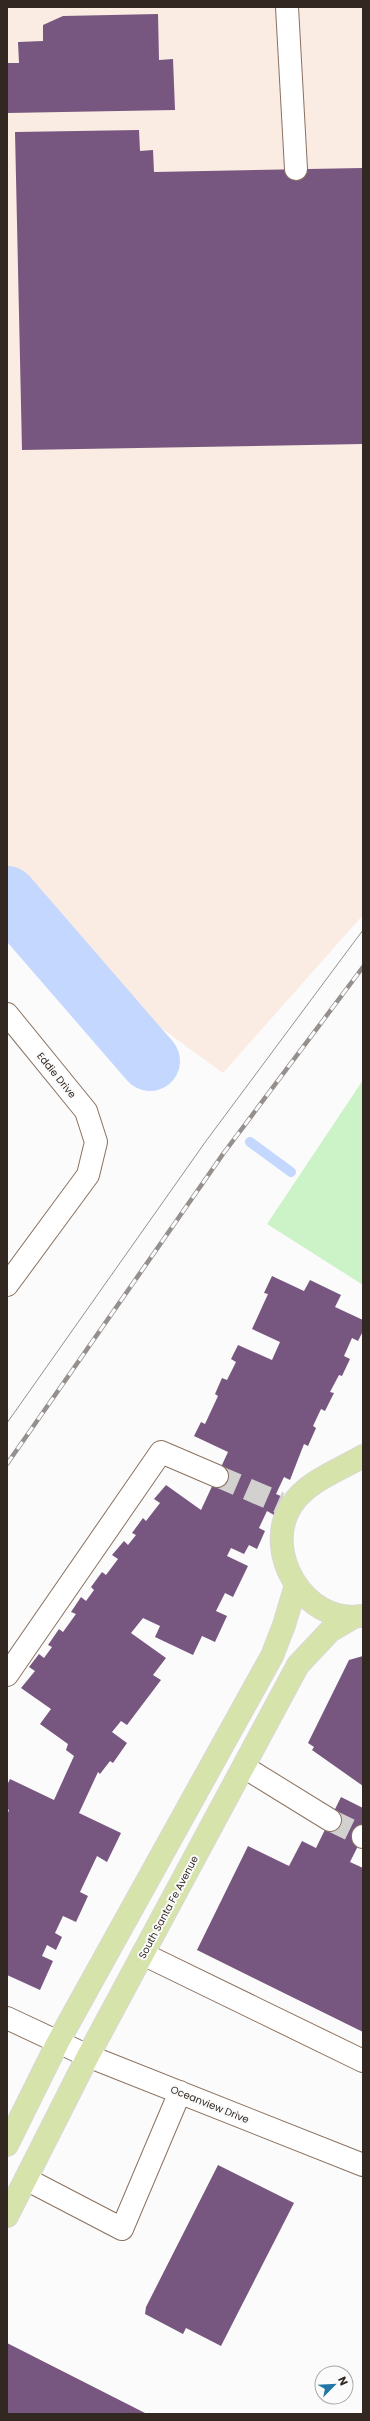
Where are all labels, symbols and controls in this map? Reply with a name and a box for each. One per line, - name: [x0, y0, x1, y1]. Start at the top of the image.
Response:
- street label: Eddie Drive: [33, 1049, 80, 1101]
- street label: South Santa Fe Avenue: [135, 1853, 202, 1962]
- street label: Oceanview Drive: [168, 2082, 251, 2127]
- north arrow: [314, 2365, 354, 2405]
- text: N: [334, 2374, 352, 2388]

